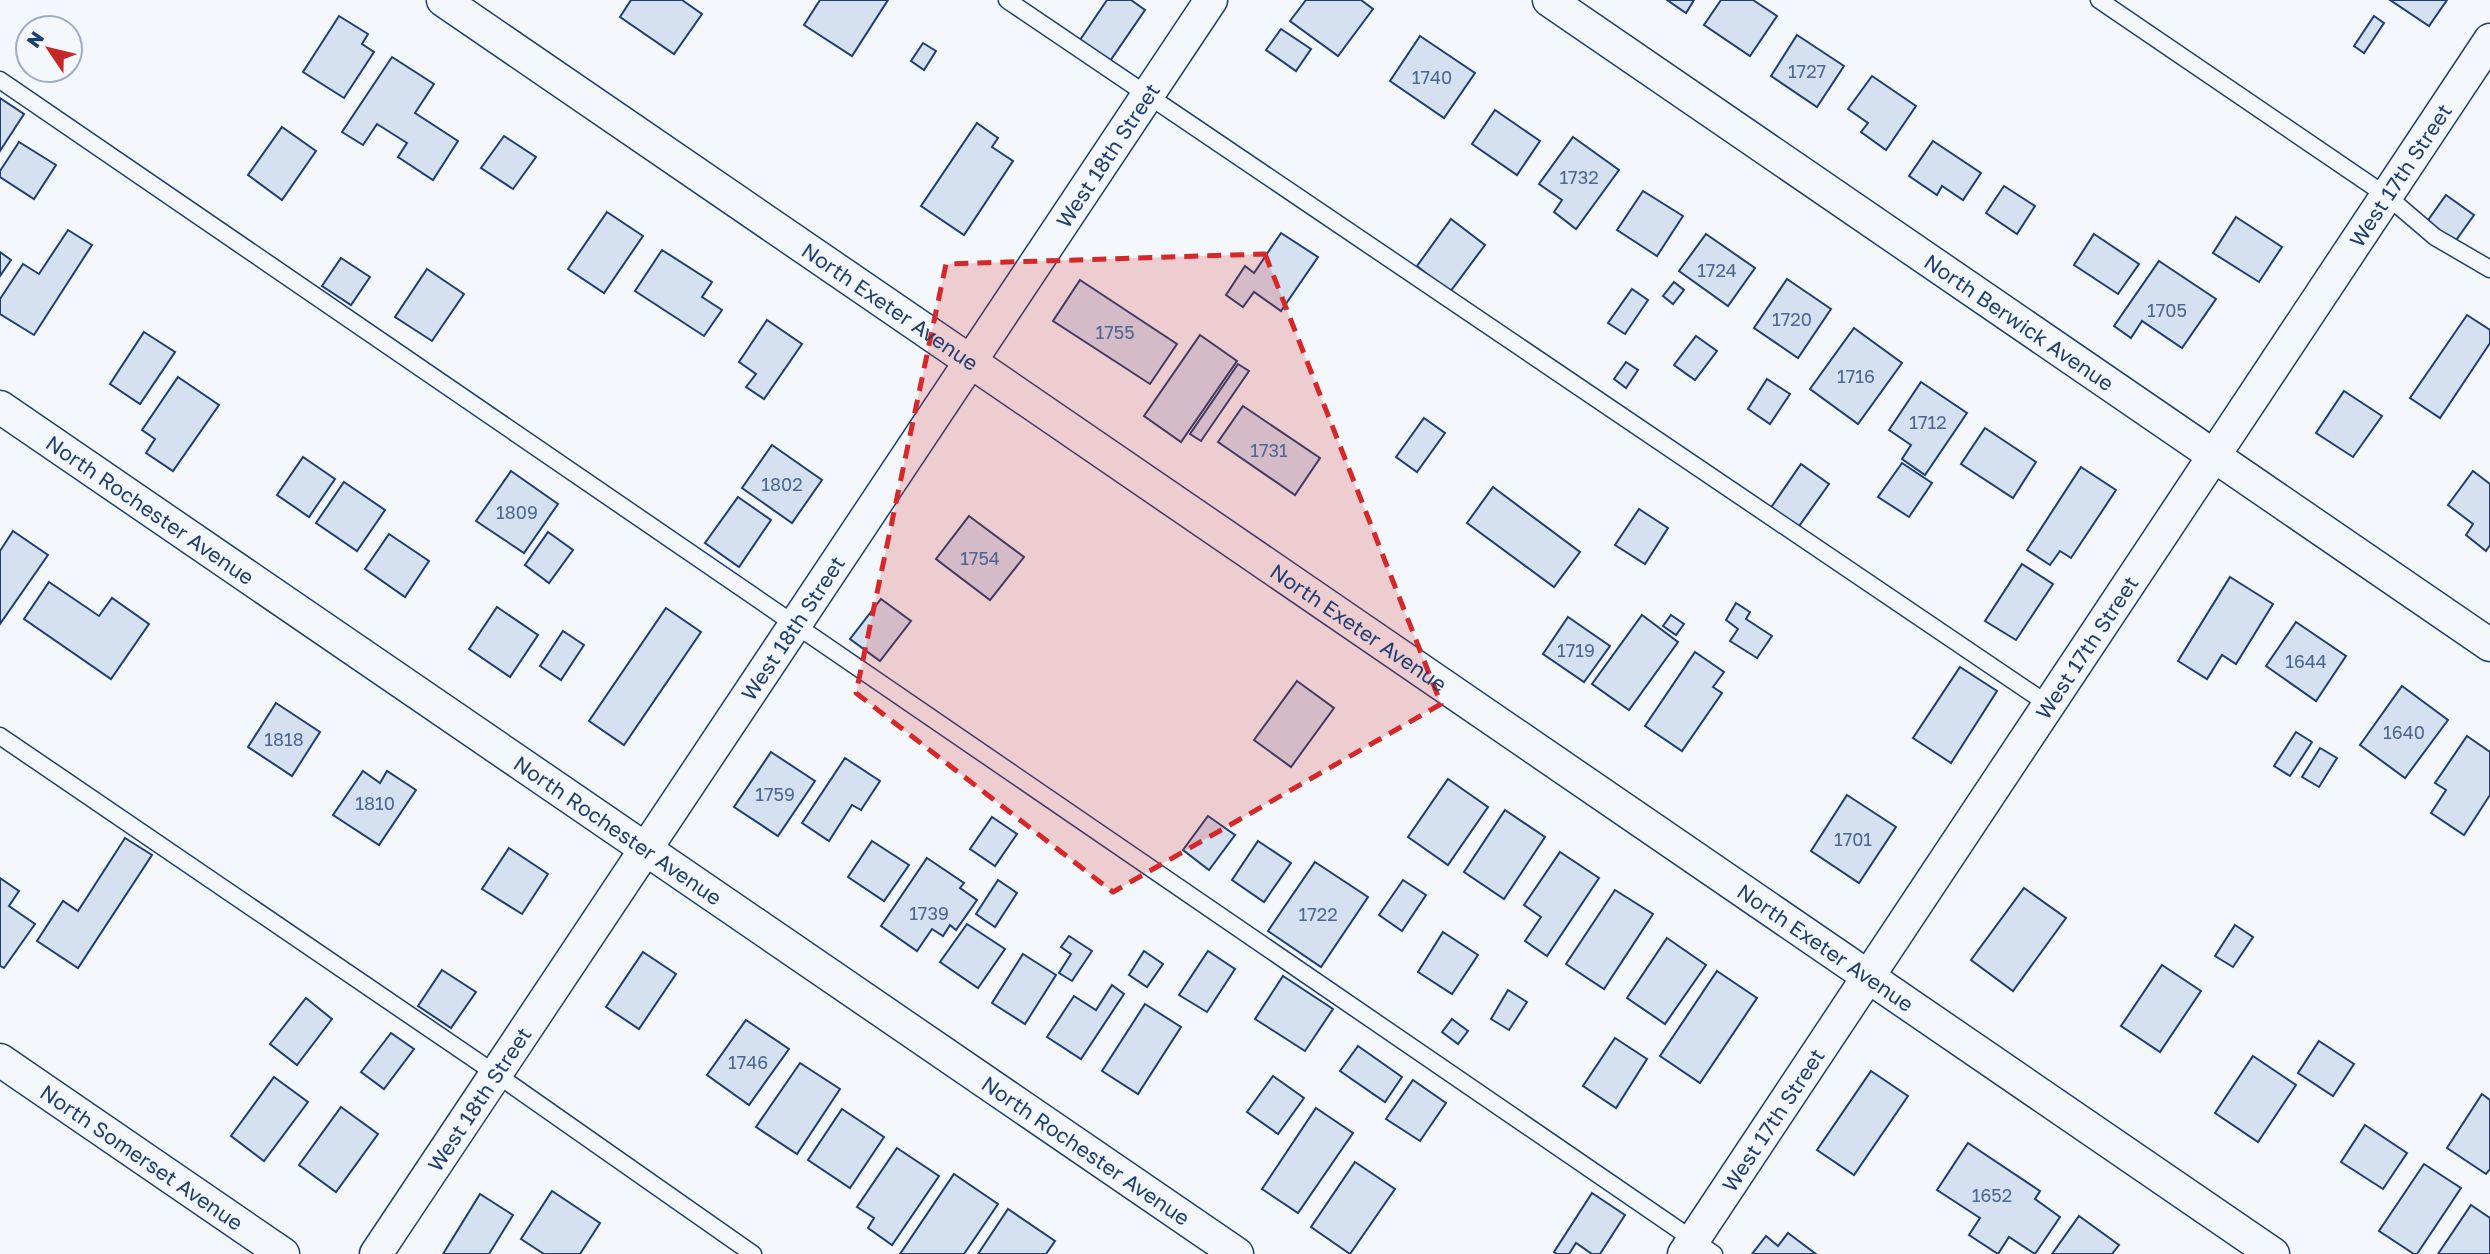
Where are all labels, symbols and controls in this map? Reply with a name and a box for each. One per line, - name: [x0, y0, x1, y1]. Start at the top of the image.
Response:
- north arrow: [14, 14, 84, 84]
- text: N: [21, 26, 48, 51]
- house number: 1727: [1788, 60, 1826, 82]
- house number: 1740: [1412, 66, 1452, 88]
- street label: West 18th Street: [1050, 78, 1165, 232]
- street label: West 17th Street: [2343, 99, 2457, 252]
- house number: 1732: [1559, 166, 1599, 188]
- street label: North Exeter Avenue: [797, 237, 983, 376]
- street label: North Berwick Avenue: [1919, 248, 2119, 396]
- house number: 1724: [1697, 259, 1737, 281]
- house number: 1705: [2147, 299, 2187, 321]
- house number: 1720: [1772, 308, 1812, 330]
- house number: 1755: [1095, 321, 1135, 343]
- house number: 1716: [1837, 365, 1875, 387]
- house number: 1712: [1909, 411, 1947, 433]
- street label: North Rochester Avenue: [41, 429, 259, 590]
- house number: 1731: [1250, 439, 1288, 461]
- house number: 1802: [761, 473, 803, 495]
- house number: 1809: [496, 501, 538, 523]
- house number: 1754: [960, 547, 1000, 569]
- street label: West 18th Street: [735, 551, 850, 705]
- street label: North Exeter Avenue: [1265, 558, 1452, 697]
- street label: West 17th Street: [2030, 571, 2144, 724]
- house number: 1719: [1557, 639, 1595, 661]
- house number: 1644: [2285, 650, 2327, 672]
- house number: 1640: [2383, 721, 2425, 743]
- house number: 1818: [264, 728, 304, 750]
- street label: North Rochester Avenue: [509, 750, 727, 910]
- house number: 1759: [755, 783, 795, 805]
- house number: 1810: [355, 792, 395, 814]
- house number: 1701: [1834, 828, 1872, 850]
- street label: North Exeter Avenue: [1732, 878, 1919, 1017]
- house number: 1739: [909, 902, 949, 924]
- house number: 1722: [1298, 903, 1338, 925]
- street label: West 18th Street: [422, 1022, 536, 1176]
- street label: West 17th Street: [1716, 1043, 1830, 1196]
- house number: 1746: [728, 1051, 768, 1073]
- street label: North Rochester Avenue: [977, 1070, 1195, 1231]
- street label: North Somerset Avenue: [36, 1079, 248, 1236]
- house number: 1652: [1972, 1184, 2012, 1206]

